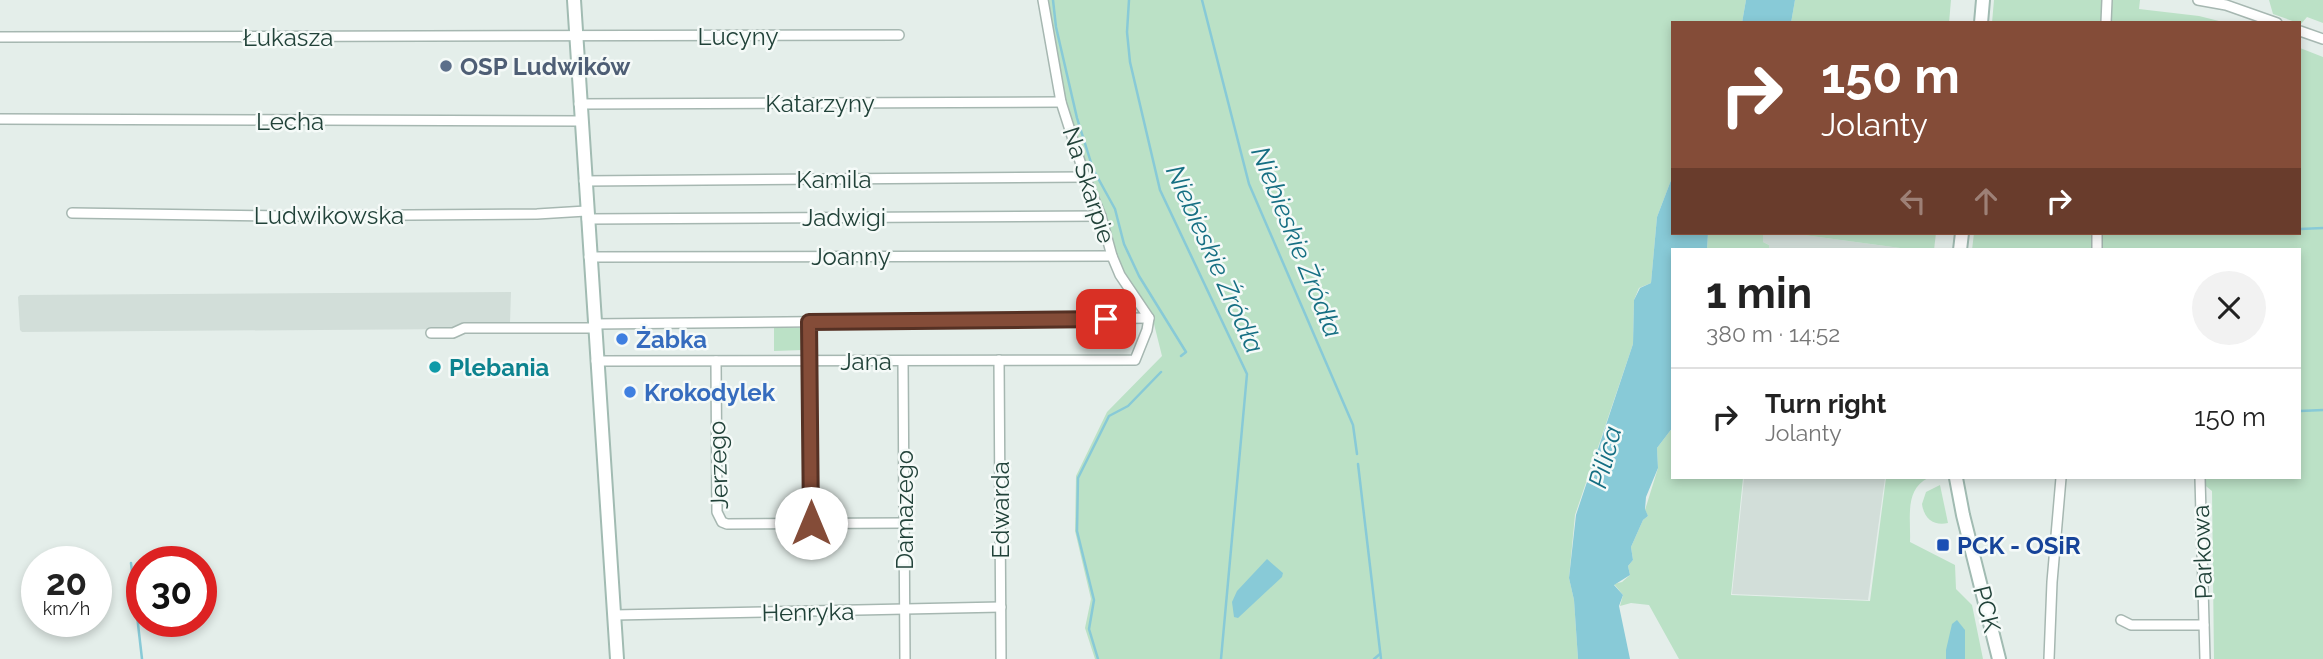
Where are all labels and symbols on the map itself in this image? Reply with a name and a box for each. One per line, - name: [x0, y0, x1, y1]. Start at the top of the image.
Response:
- street label: Lucyny: [698, 22, 778, 51]
- street label: Łukasza: [243, 23, 333, 52]
- place label: OSP Ludwików: [460, 52, 631, 81]
- marker: OSP Ludwików: [438, 58, 454, 74]
- street label: Katarzyny: [765, 89, 875, 118]
- street label: Lecha: [256, 107, 324, 136]
- street label: Na Skarpie: [1057, 123, 1121, 247]
- water label: Niebieskie Żródła: [1245, 142, 1349, 342]
- water label: Niebieskie Źródła: [1160, 160, 1271, 358]
- street label: Kamila: [796, 165, 872, 194]
- street label: Ludwikowska: [254, 201, 404, 230]
- street label: Jadwigi: [802, 203, 886, 232]
- street label: Joanny: [811, 242, 891, 271]
- pin: [1076, 289, 1136, 349]
- place label: Żabka: [636, 325, 707, 354]
- marker: Żabka: [614, 331, 630, 347]
- street label: Jana: [840, 347, 892, 376]
- place label: Plebania: [449, 353, 550, 382]
- marker: Plebania: [427, 359, 443, 375]
- place label: Krokodylek: [644, 378, 776, 407]
- marker: Krokodylek: [622, 384, 638, 400]
- street label: Jerzego: [702, 420, 734, 510]
- water label: Pilica: [1582, 423, 1628, 491]
- street label: Damazego: [890, 450, 919, 570]
- street label: Edwarda: [986, 461, 1015, 559]
- position arrow: [774, 486, 848, 560]
- street label: Parkowa: [2186, 504, 2218, 600]
- place label: PCK - OSiR: [1957, 531, 2081, 560]
- marker: PCK - OSiR: [1935, 537, 1951, 553]
- speed limit sign: 30: [126, 546, 217, 637]
- street label: PCK: [1967, 583, 2007, 636]
- street label: Henryka: [761, 597, 855, 627]

